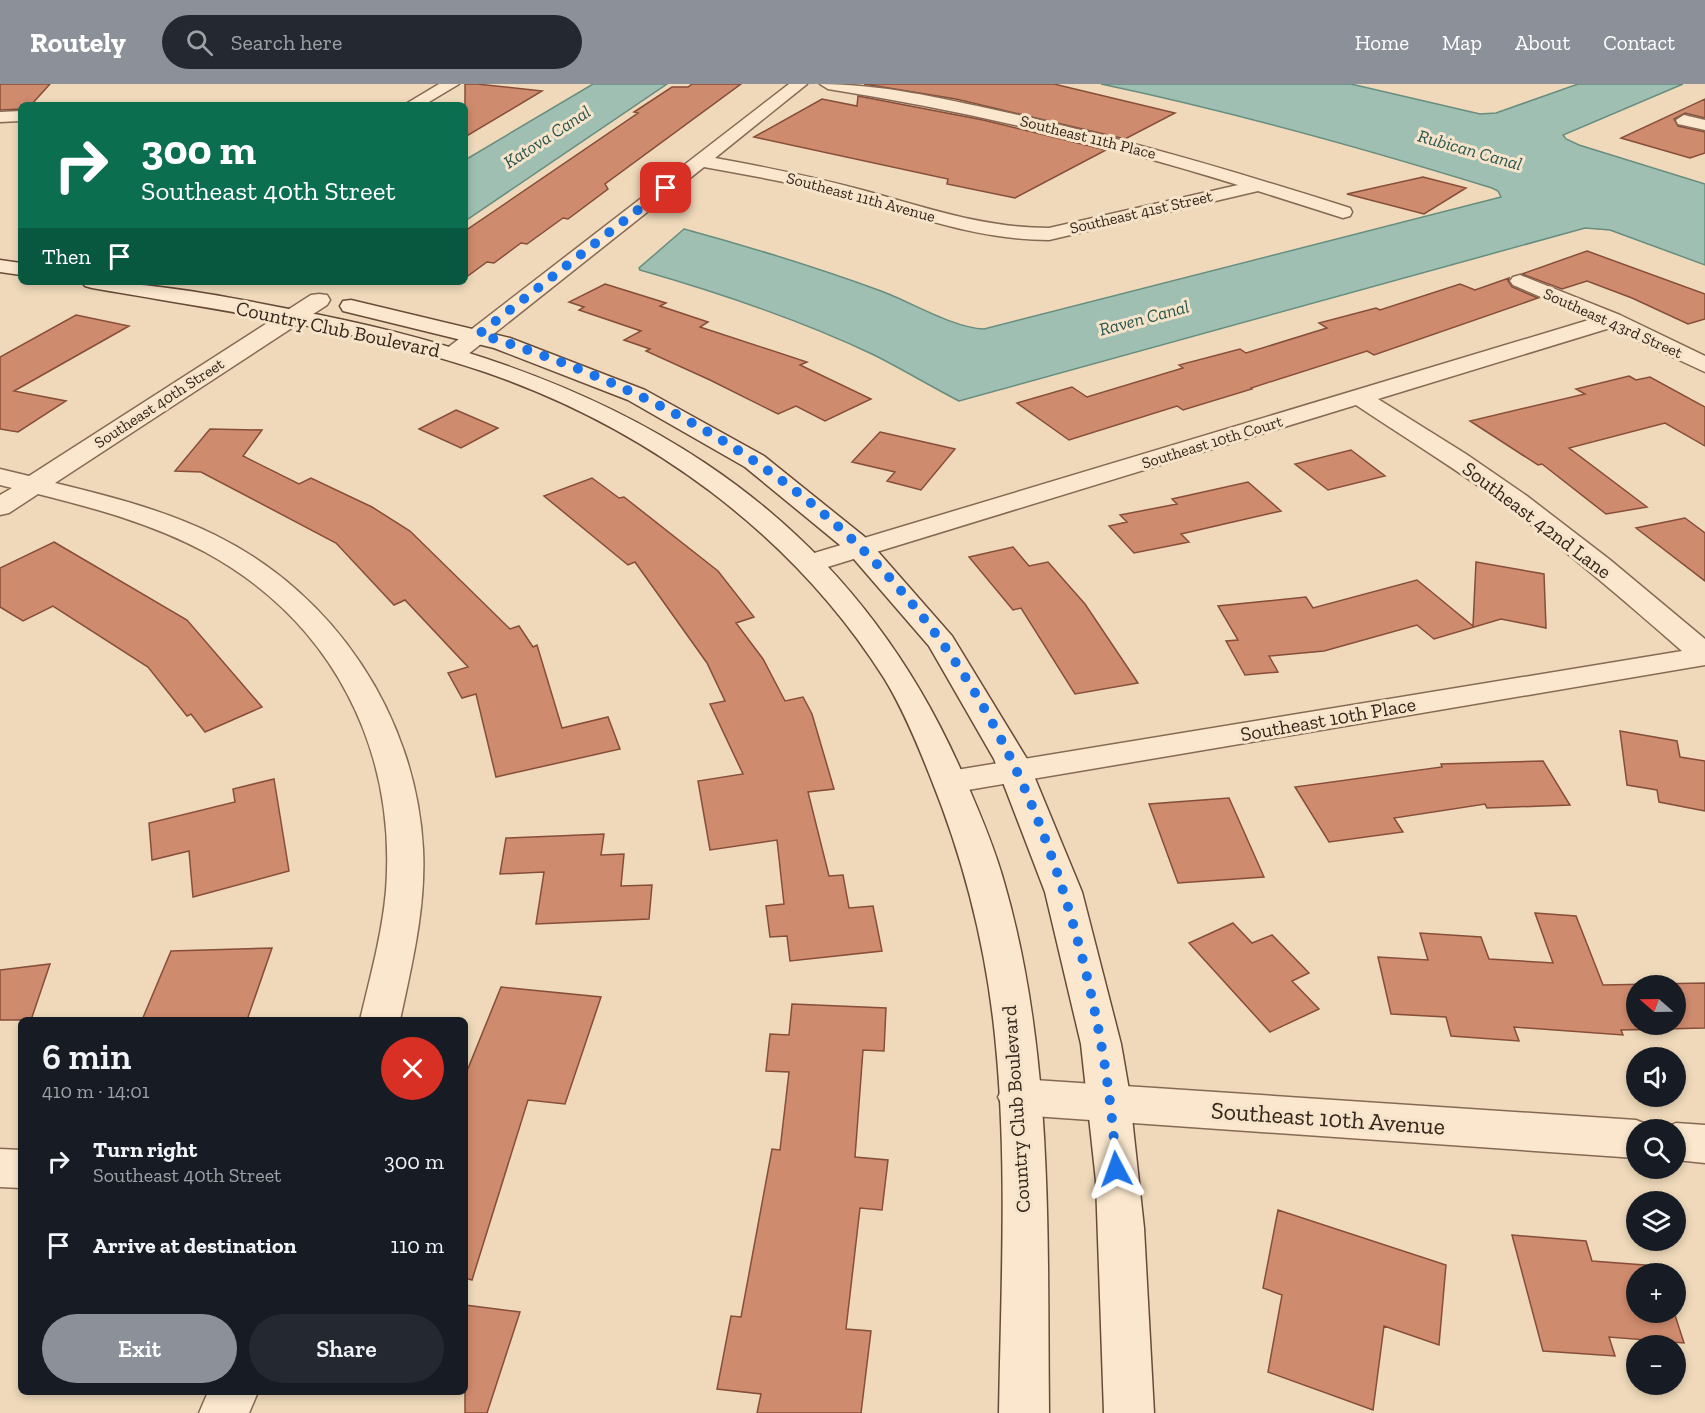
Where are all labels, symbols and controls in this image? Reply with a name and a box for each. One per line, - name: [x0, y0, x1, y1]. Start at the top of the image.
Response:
- search box: [162, 15, 582, 69]
- text: Routely: [30, 26, 126, 59]
- icon: search: [183, 26, 216, 59]
- text: Search here: [231, 29, 342, 56]
- text: Home: [1355, 30, 1409, 55]
- text: Map: [1442, 30, 1482, 55]
- text: About: [1515, 30, 1570, 55]
- text: Contact: [1603, 30, 1675, 55]
- water label: Katova Canal: [499, 101, 595, 173]
- street label: Southeast 11th Place: [1018, 111, 1158, 163]
- text: 300 m: [141, 124, 256, 175]
- water label: Rubican Canal: [1415, 125, 1525, 175]
- icon: right: [42, 126, 120, 204]
- pin: [640, 162, 691, 213]
- street label: Southeast 11th Avenue: [784, 168, 938, 226]
- icon: arrive: [649, 171, 682, 204]
- text: Southeast 40th Street: [141, 175, 395, 207]
- street label: Southeast 41st Street: [1068, 186, 1214, 238]
- icon: arrive: [103, 240, 136, 273]
- text: Then: [42, 243, 91, 270]
- street label: Southeast 43rd Street: [1541, 284, 1686, 362]
- water label: Raven Canal: [1097, 295, 1191, 341]
- street label: Country Club Boulevard: [234, 296, 442, 362]
- street label: Southeast 40th Street: [91, 354, 227, 452]
- street label: Southeast 10th Court: [1139, 412, 1285, 472]
- street label: Southeast 42nd Lane: [1458, 456, 1616, 584]
- street label: Southeast 10th Place: [1238, 692, 1418, 746]
- north arrow: [1626, 975, 1686, 1035]
- map controls: [1626, 975, 1686, 1395]
- street label: Country Club Boulevard: [997, 1005, 1035, 1213]
- text: 6 min: [42, 1035, 131, 1078]
- button: close: [381, 1037, 444, 1100]
- button: sound: [1626, 1047, 1686, 1107]
- text: 410 m · 14:01: [42, 1079, 149, 1103]
- street label: Southeast 10th Avenue: [1210, 1095, 1446, 1141]
- button: search: [1626, 1119, 1686, 1179]
- text: Turn right: [93, 1136, 197, 1163]
- position arrow: [1084, 1137, 1148, 1201]
- icon: right: [42, 1145, 75, 1178]
- text: 300 m: [384, 1148, 444, 1175]
- text: Southeast 40th Street: [93, 1163, 282, 1187]
- button: layers: [1626, 1191, 1686, 1251]
- icon: arrive: [42, 1229, 75, 1262]
- text: Arrive at destination: [93, 1232, 296, 1259]
- text: 110 m: [390, 1232, 444, 1259]
- button: +: [1626, 1263, 1686, 1323]
- button: Exit: [42, 1314, 237, 1383]
- button: Share: [249, 1314, 444, 1383]
- button: −: [1626, 1335, 1686, 1395]

